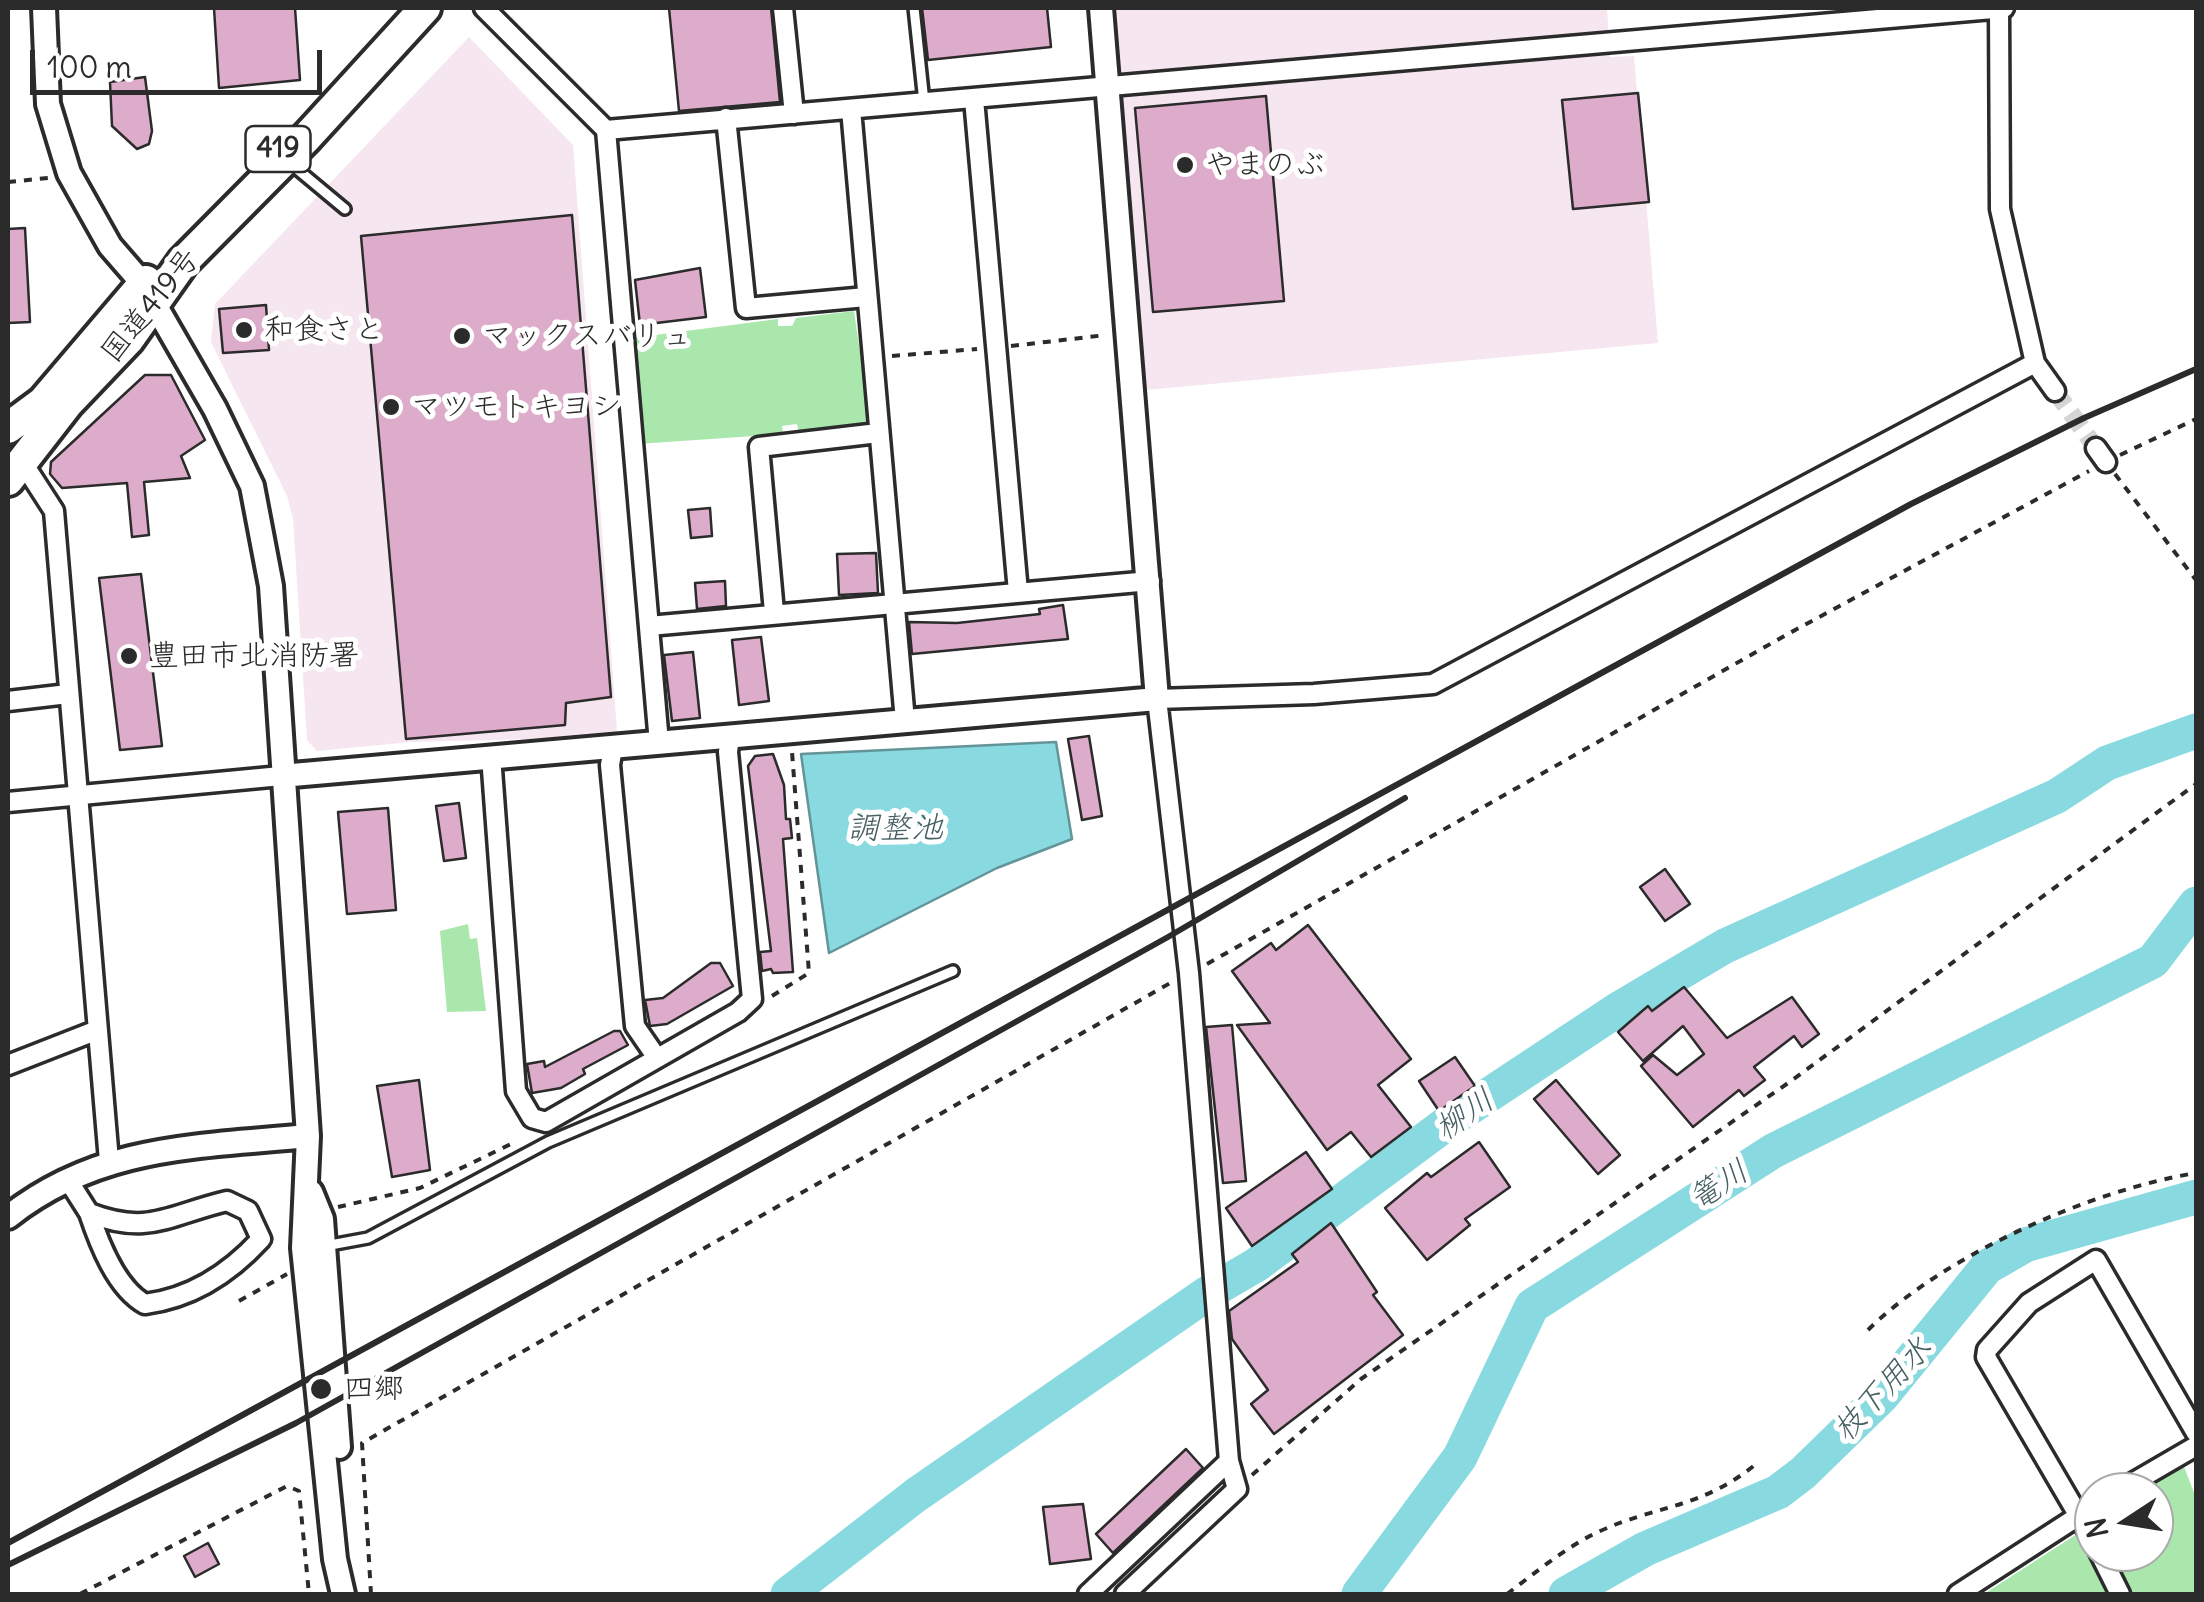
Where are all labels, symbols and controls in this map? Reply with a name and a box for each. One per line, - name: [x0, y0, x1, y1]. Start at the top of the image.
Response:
- scale bar: [35, 30, 328, 92]
- text: 100 m: [47, 48, 132, 86]
- road number: 419: [246, 126, 310, 172]
- place label: やまのぶ: [1205, 147, 1325, 183]
- marker: やまのぶ: [1174, 154, 1196, 176]
- street label: 国道419号: [94, 242, 208, 370]
- place label: 和食さと: [264, 312, 384, 348]
- place label: マックスバリュ: [482, 318, 692, 354]
- marker: 和食さと: [233, 319, 255, 341]
- marker: マックスバリュ: [451, 325, 473, 347]
- place label: マツモトキヨシ: [411, 389, 621, 425]
- marker: マツモトキヨシ: [380, 396, 402, 418]
- place label: 豊田市北消防署: [149, 638, 359, 674]
- marker: 豊田市北消防署: [118, 645, 140, 667]
- water label: 調整池: [847, 810, 943, 848]
- water label: 柳川: [1428, 1081, 1502, 1149]
- water label: 篭川: [1682, 1152, 1756, 1220]
- water label: 枝下用水: [1825, 1330, 1941, 1450]
- place label: 四郷: [344, 1371, 404, 1407]
- marker: 四郷: [308, 1376, 334, 1402]
- north arrow: [2074, 1472, 2174, 1572]
- text: N: [2077, 1515, 2116, 1541]

